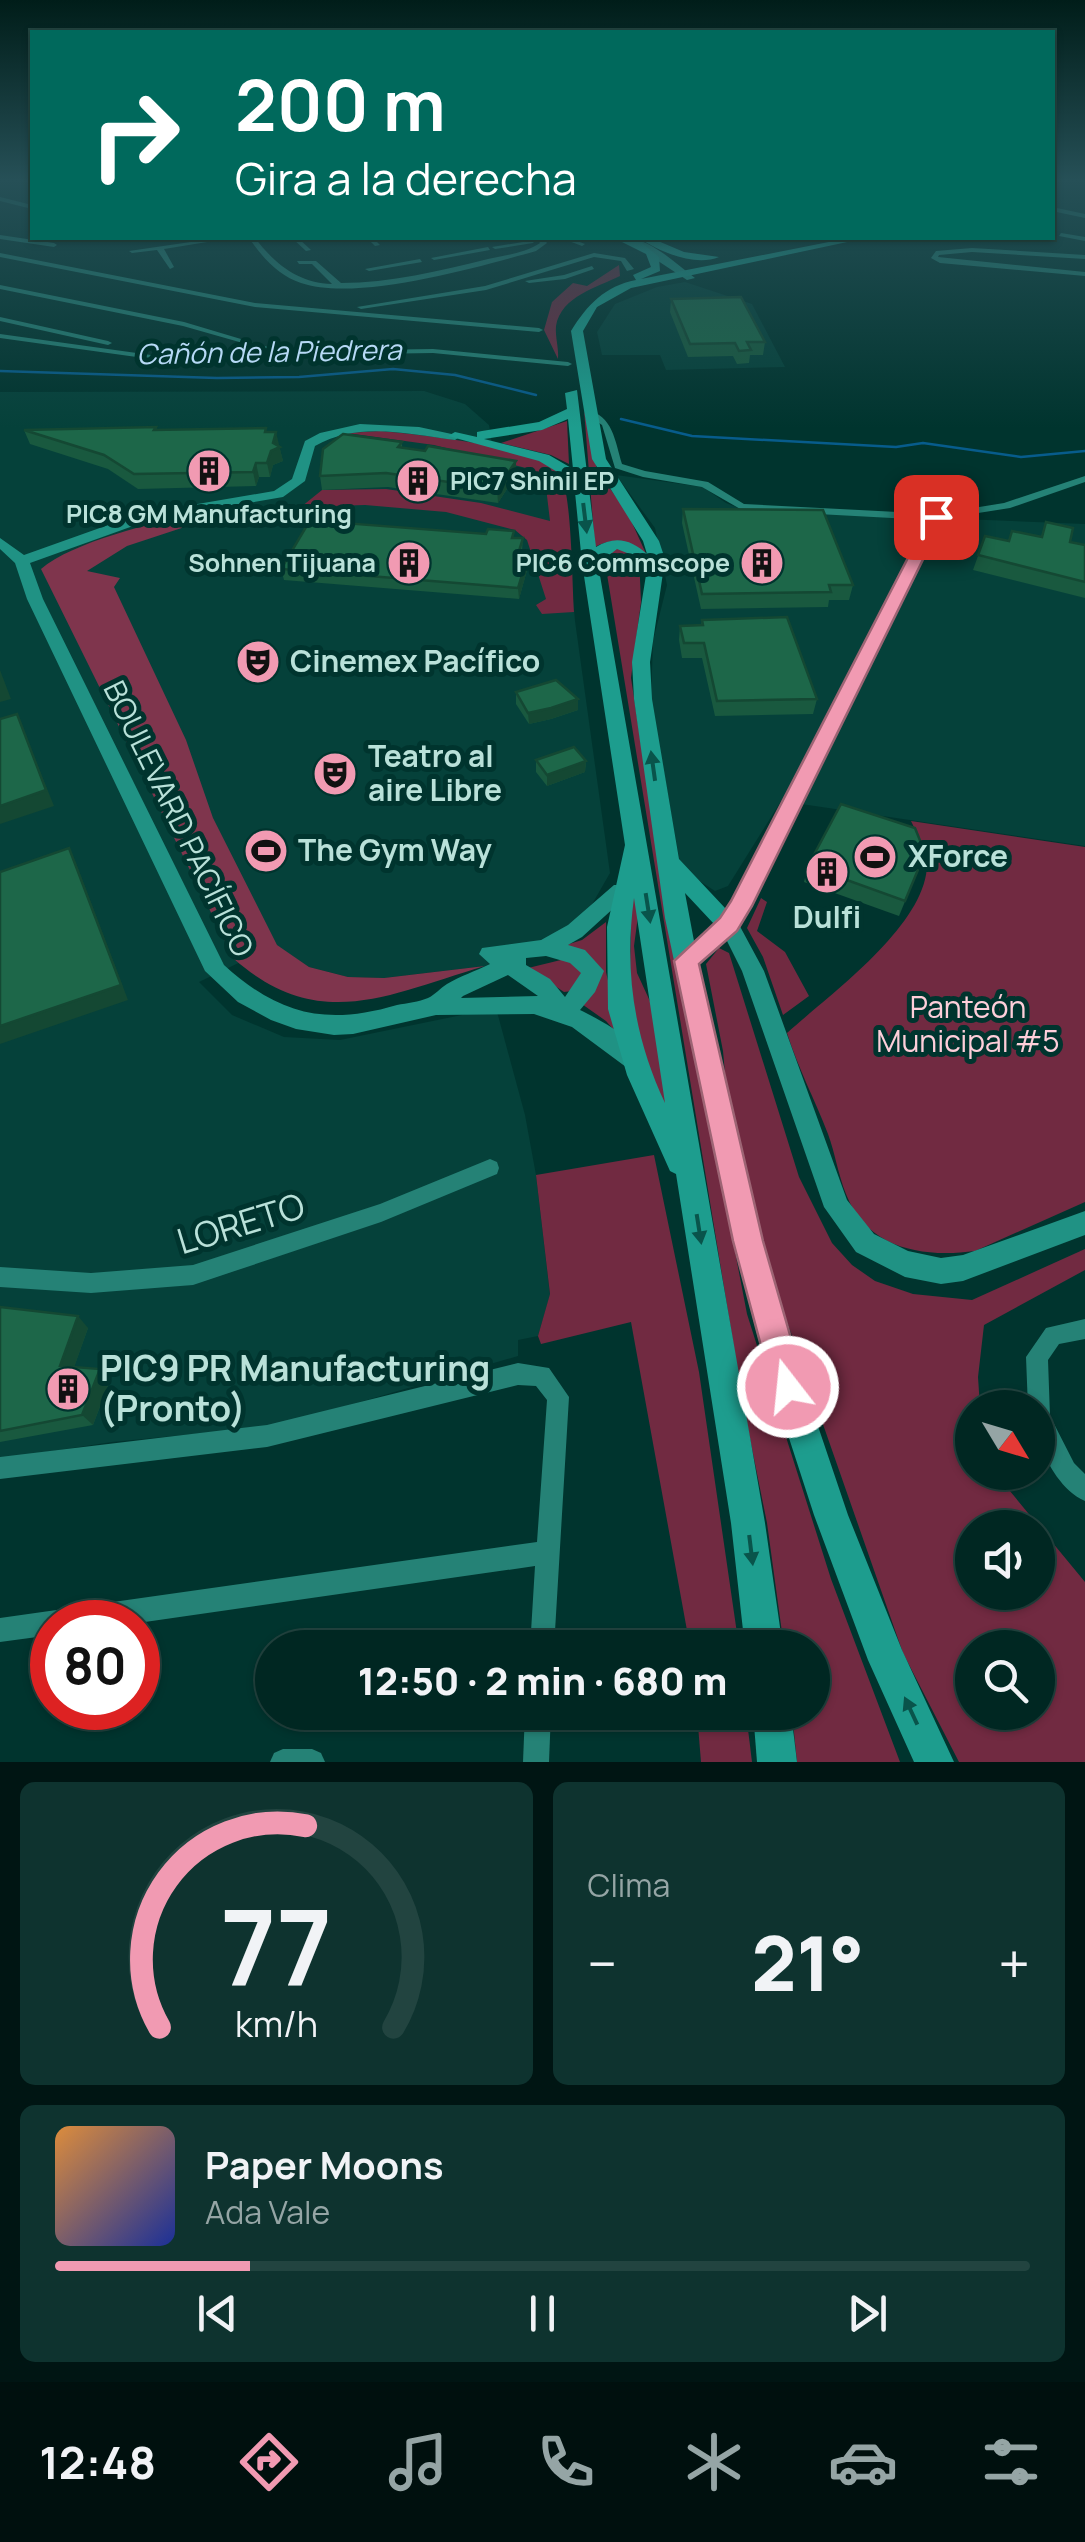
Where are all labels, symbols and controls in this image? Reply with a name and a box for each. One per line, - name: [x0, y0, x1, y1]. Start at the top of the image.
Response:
- text: 200 m: [235, 56, 446, 152]
- icon: right: [70, 70, 200, 200]
- text: Gira a la derecha: [235, 147, 577, 209]
- water label: Cañón de la Piedrera: [136, 330, 403, 372]
- building icon: PIC8 GM Manufacturing: [186, 448, 232, 494]
- building icon: PIC7 Shinil EP: [395, 458, 441, 504]
- place label: PIC7 Shinil EP: [450, 463, 614, 498]
- pin: [894, 475, 979, 560]
- icon: arrive: [909, 490, 964, 545]
- place label: PIC8 GM Manufacturing: [66, 496, 352, 531]
- one-way arrow: [577, 503, 593, 535]
- building icon: Sohnen Tijuana: [386, 540, 432, 586]
- building icon: PIC6 Commscope: [739, 540, 785, 586]
- place label: Sohnen Tijuana: [188, 545, 376, 580]
- place label: PIC6 Commscope: [516, 545, 730, 580]
- theatre icon: Cinemex Pacífico: [235, 639, 281, 685]
- place label: Cinemex Pacífico: [290, 640, 540, 681]
- street label: BOULEVARD PACÍFICO: [95, 673, 264, 963]
- place label: Teatro al aire Libre: [368, 735, 502, 810]
- one-way arrow: [645, 750, 661, 781]
- theatre icon: Teatro al aire Libre: [312, 751, 358, 797]
- sports icon: The Gym Way: [243, 828, 289, 874]
- place label: The Gym Way: [298, 829, 492, 870]
- sports icon: XForce: [852, 834, 898, 880]
- place label: XForce: [908, 835, 1008, 876]
- building icon: Dulfi: [804, 849, 850, 895]
- one-way arrow: [641, 893, 657, 925]
- place label: Dulfi: [793, 896, 861, 937]
- park label: Panteón Municipal #5: [876, 986, 1060, 1061]
- street label: LORETO: [171, 1181, 310, 1265]
- one-way arrow: [692, 1214, 707, 1245]
- position arrow: [736, 1335, 840, 1439]
- place label: PIC9 PR Manufacturing (Pronto): [100, 1344, 490, 1432]
- building icon: PIC9 PR Manufacturing (Pronto): [45, 1366, 91, 1412]
- north arrow: [955, 1390, 1055, 1490]
- map controls: [955, 1390, 1055, 1730]
- button: sound: [955, 1510, 1055, 1610]
- one-way arrow: [743, 1535, 759, 1566]
- speed limit sign: 80: [30, 1600, 160, 1730]
- button: search: [955, 1630, 1055, 1730]
- text: 12:50 · 2 min · 680 m: [358, 1654, 727, 1706]
- one-way arrow: [902, 1696, 919, 1725]
- text: Clima: [588, 1863, 670, 1907]
- text: 77: [220, 1874, 332, 2016]
- text: 21°: [751, 1911, 864, 2014]
- text: −: [588, 1925, 617, 2001]
- text: +: [998, 1925, 1030, 2001]
- text: km/h: [235, 1999, 318, 2048]
- text: Paper Moons: [205, 2138, 444, 2190]
- text: Ada Vale: [205, 2190, 330, 2234]
- icon: previous: [190, 2286, 245, 2341]
- icon: pause: [515, 2286, 570, 2341]
- icon: next: [840, 2286, 895, 2341]
- icon: directions: [234, 2427, 304, 2497]
- icon: music: [383, 2427, 453, 2497]
- icon: phone: [531, 2427, 601, 2497]
- icon: climate: [679, 2427, 749, 2497]
- icon: car: [828, 2427, 898, 2497]
- icon: filters: [976, 2427, 1046, 2497]
- text: 12:48: [39, 2431, 156, 2493]

